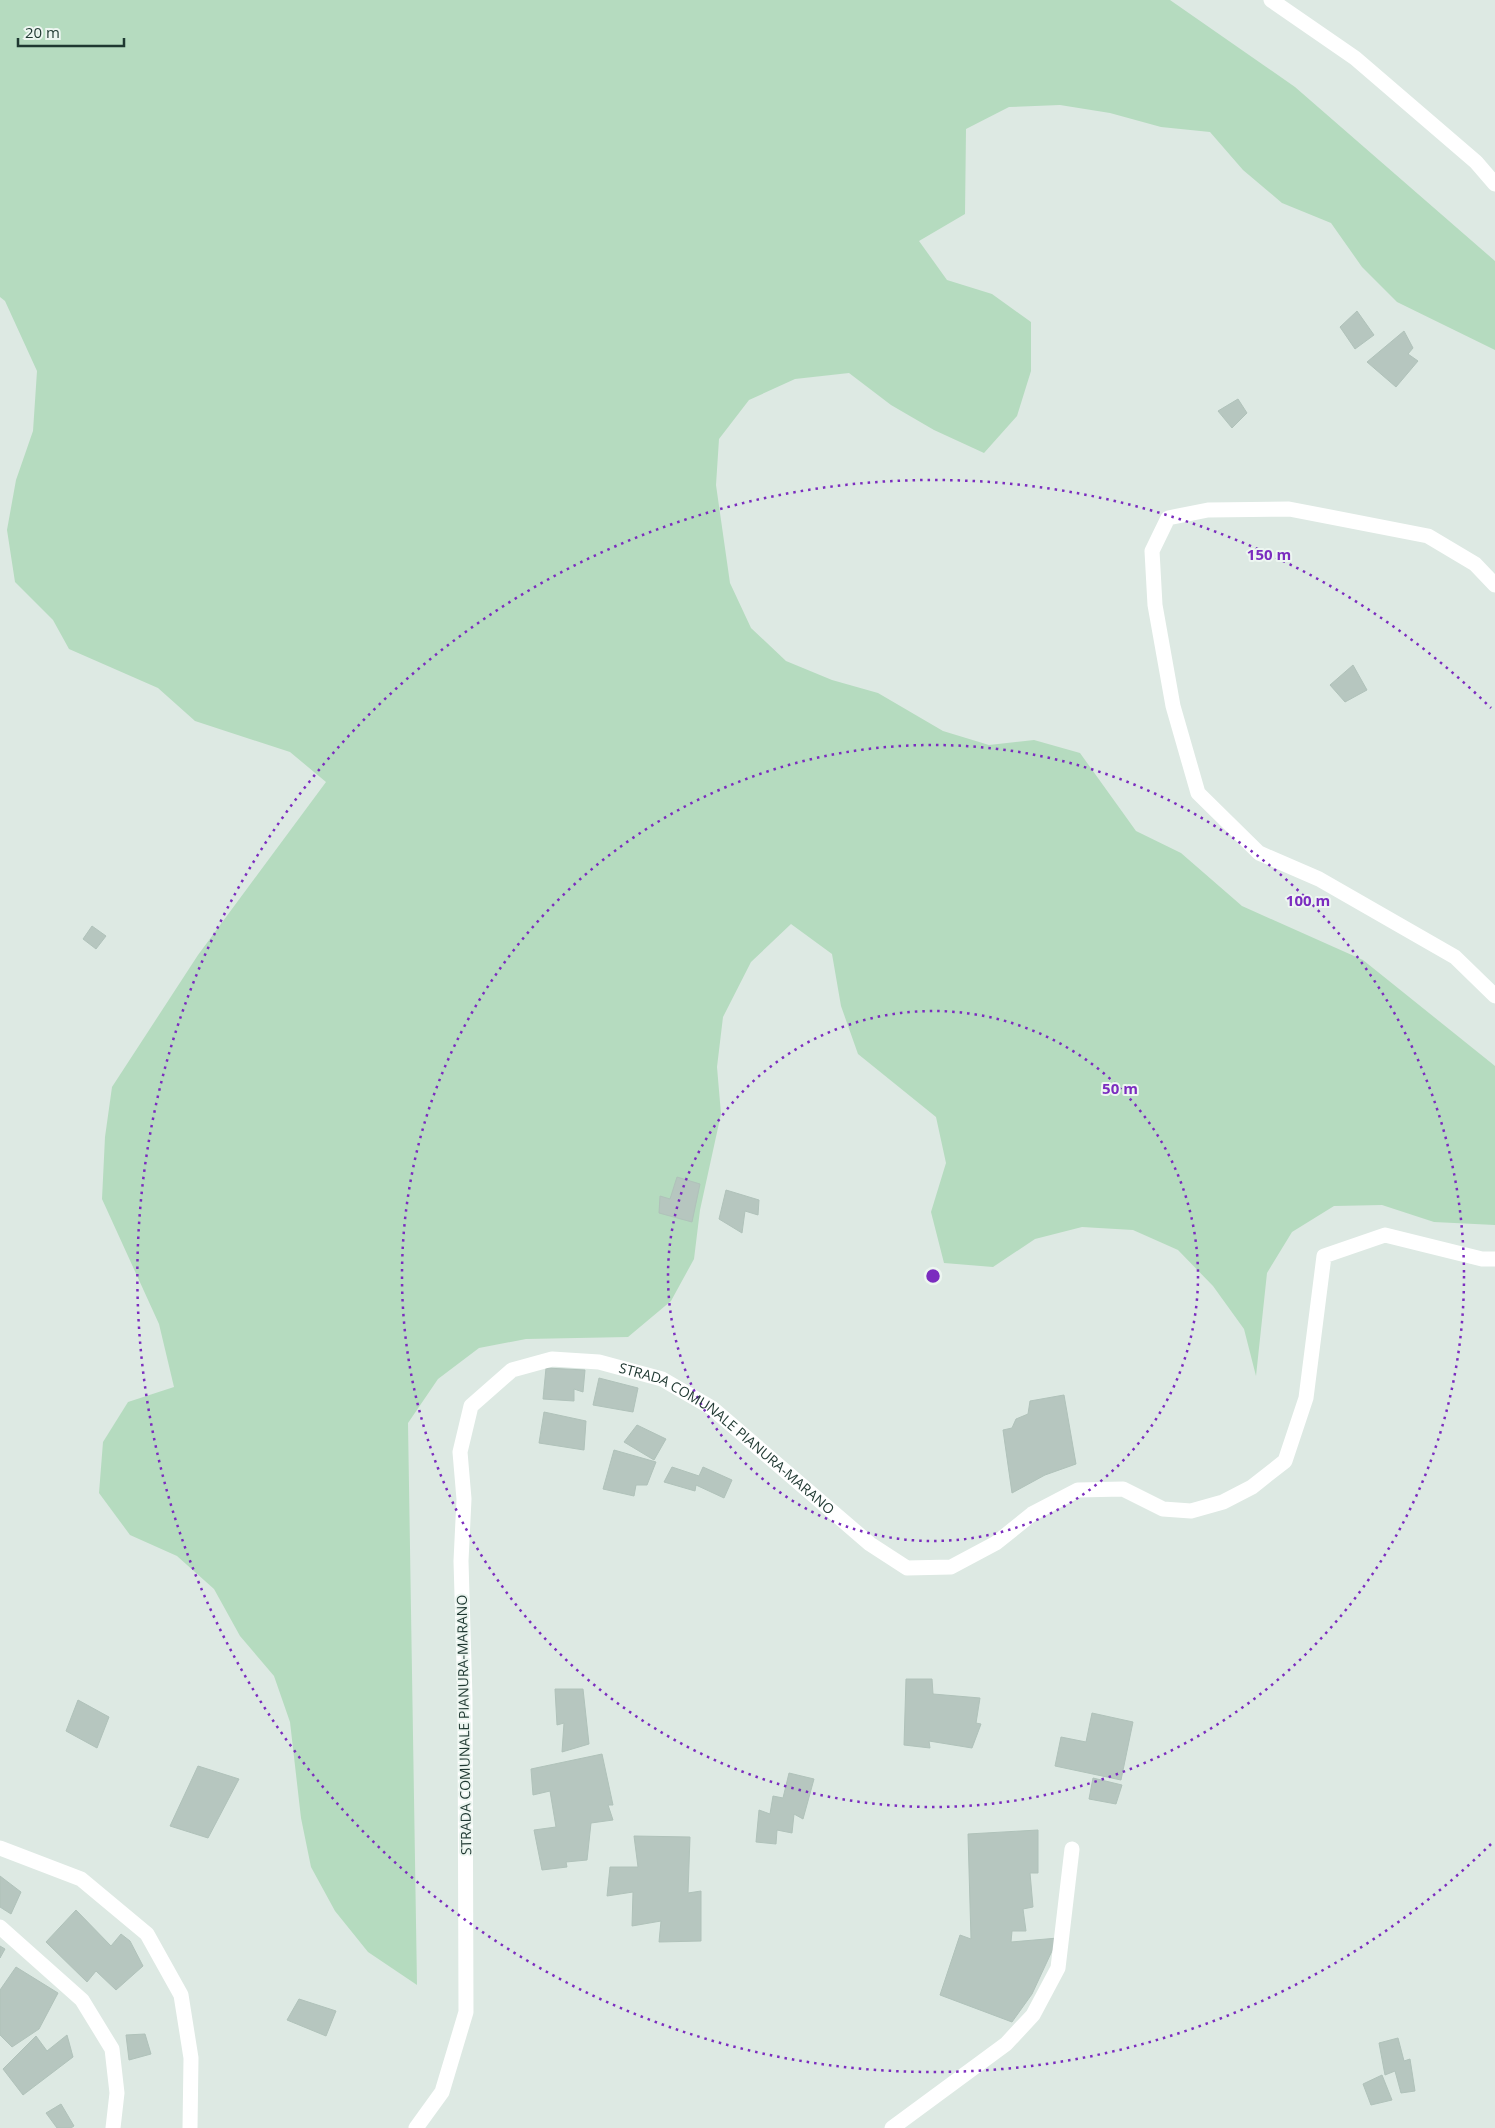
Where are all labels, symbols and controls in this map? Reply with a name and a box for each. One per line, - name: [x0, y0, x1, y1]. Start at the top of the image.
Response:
- scale bar: [18, 15, 124, 47]
- text: 20 m: [25, 22, 60, 42]
- text: 150 m: [1247, 544, 1291, 564]
- text: 100 m: [1286, 890, 1330, 910]
- text: 50 m: [1102, 1078, 1138, 1098]
- centre of rings: [924, 1267, 942, 1285]
- street label: STRADA COMUNALE PIANURA-MARANO: [617, 1358, 839, 1518]
- street label: STRADA COMUNALE PIANURA-MARANO: [452, 1595, 475, 1855]

